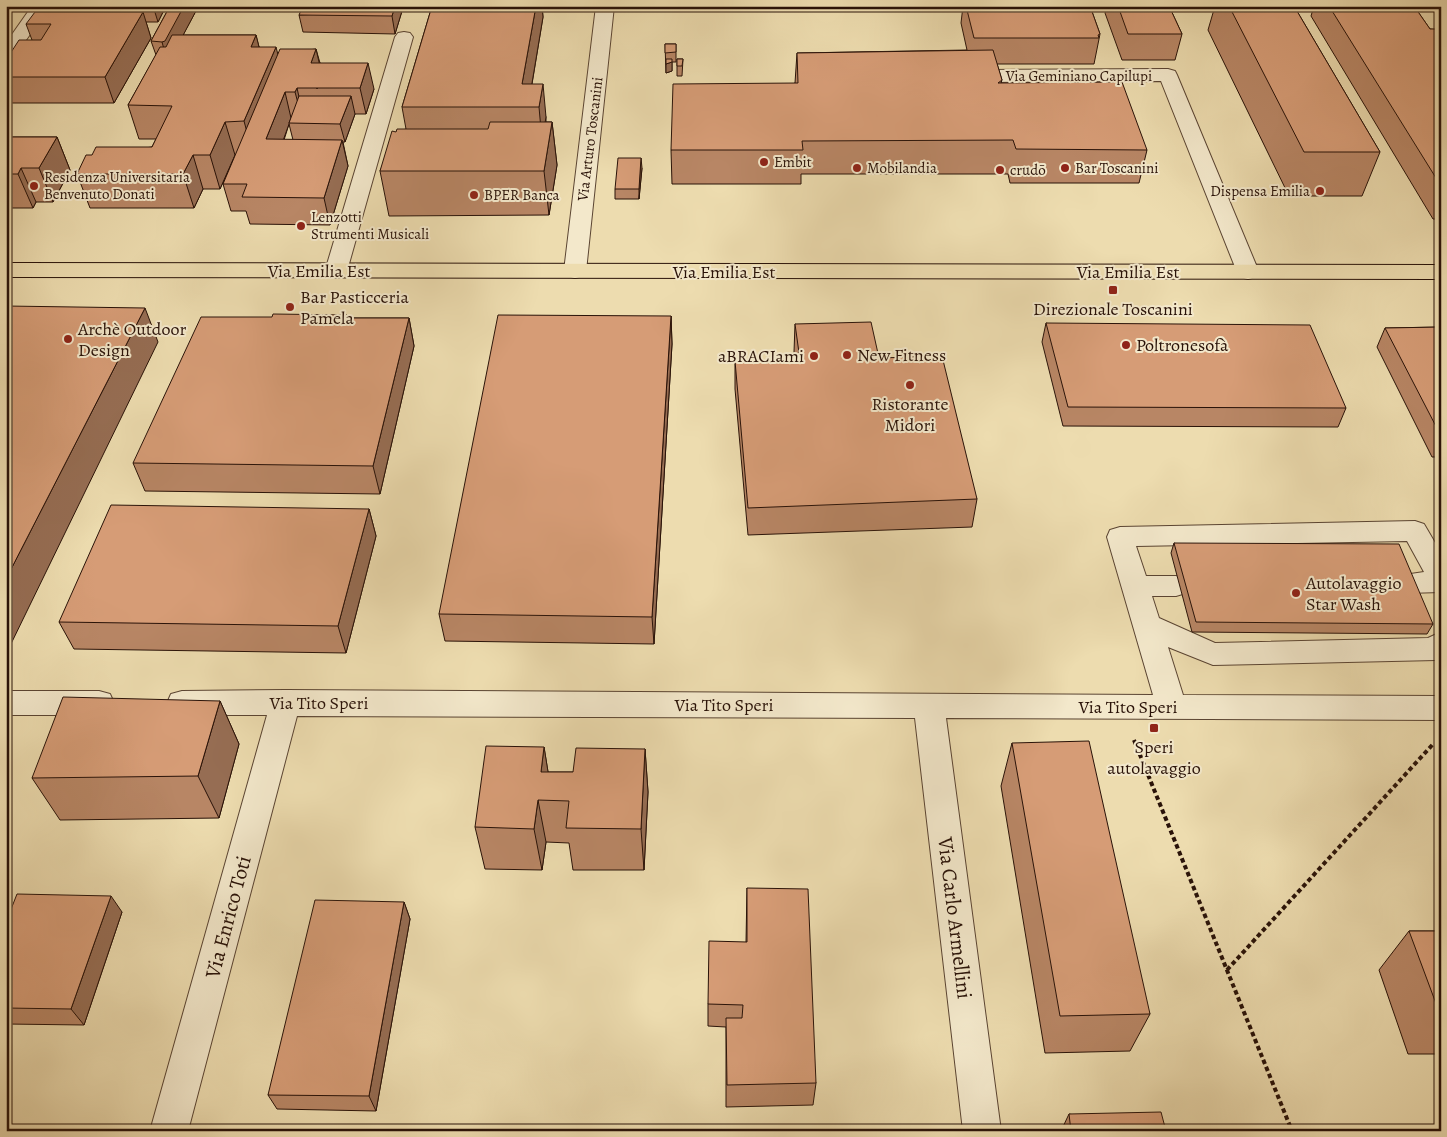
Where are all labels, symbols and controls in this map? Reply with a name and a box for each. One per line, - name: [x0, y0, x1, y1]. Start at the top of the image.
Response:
- street label: Via Geminiano Capilupi: [1005, 66, 1152, 86]
- street label: Via Arturo Toscanini: [572, 76, 608, 203]
- place label: Embit: [774, 152, 812, 172]
- marker: Embit: [758, 156, 770, 168]
- place label: Mobilandia: [867, 158, 937, 178]
- place label: Bar Toscanini: [1075, 158, 1159, 178]
- place label: crudō: [1010, 160, 1046, 180]
- marker: Mobilandia: [851, 162, 863, 174]
- marker: Bar Toscanini: [1059, 162, 1071, 174]
- marker: crudō: [994, 164, 1006, 176]
- place label: Residenza Universitaria Benvenuto Donati: [44, 167, 190, 204]
- marker: Residenza Universitaria Benvenuto Donati: [28, 180, 40, 192]
- place label: Dispensa Emilia: [1210, 181, 1310, 201]
- place label: BPER Banca: [484, 185, 560, 205]
- marker: Dispensa Emilia: [1314, 185, 1326, 197]
- marker: BPER Banca: [468, 189, 480, 201]
- place label: Lenzotti Strumenti Musicali: [311, 207, 429, 244]
- marker: Lenzotti Strumenti Musicali: [295, 220, 307, 232]
- street label: Via Emilia Est: [267, 259, 370, 283]
- street label: Via Emilia Est: [672, 260, 775, 284]
- street label: Via Emilia Est: [1076, 260, 1179, 284]
- marker: Direzionale Toscanini: [1107, 284, 1119, 296]
- place label: Bar Pasticceria Pamela: [300, 285, 410, 330]
- place label: Direzionale Toscanini: [1033, 297, 1193, 321]
- marker: Bar Pasticceria Pamela: [284, 301, 296, 313]
- place label: Archè Outdoor Design: [77, 317, 186, 362]
- marker: Archè Outdoor Design: [62, 333, 74, 345]
- place label: Poltronesofà: [1136, 333, 1229, 357]
- marker: Poltronesofà: [1120, 339, 1132, 351]
- place label: New Fitness: [857, 343, 946, 367]
- place label: aBRACIami: [718, 344, 804, 368]
- marker: New Fitness: [841, 349, 853, 361]
- marker: aBRACIami: [808, 350, 820, 362]
- marker: Ristorante Midori: [904, 379, 916, 391]
- place label: Ristorante Midori: [871, 392, 949, 437]
- place label: Autolavaggio Star Wash: [1305, 571, 1401, 616]
- marker: Autolavaggio Star Wash: [1290, 587, 1302, 599]
- street label: Via Tito Speri: [268, 691, 369, 715]
- street label: Via Tito Speri: [673, 693, 774, 717]
- street label: Via Tito Speri: [1077, 695, 1178, 719]
- marker: Speri autolavaggio: [1148, 722, 1160, 734]
- place label: Speri autolavaggio: [1107, 735, 1201, 780]
- street label: Via Carlo Armellini: [931, 834, 979, 1001]
- street label: Via Enrico Toti: [198, 853, 258, 982]

